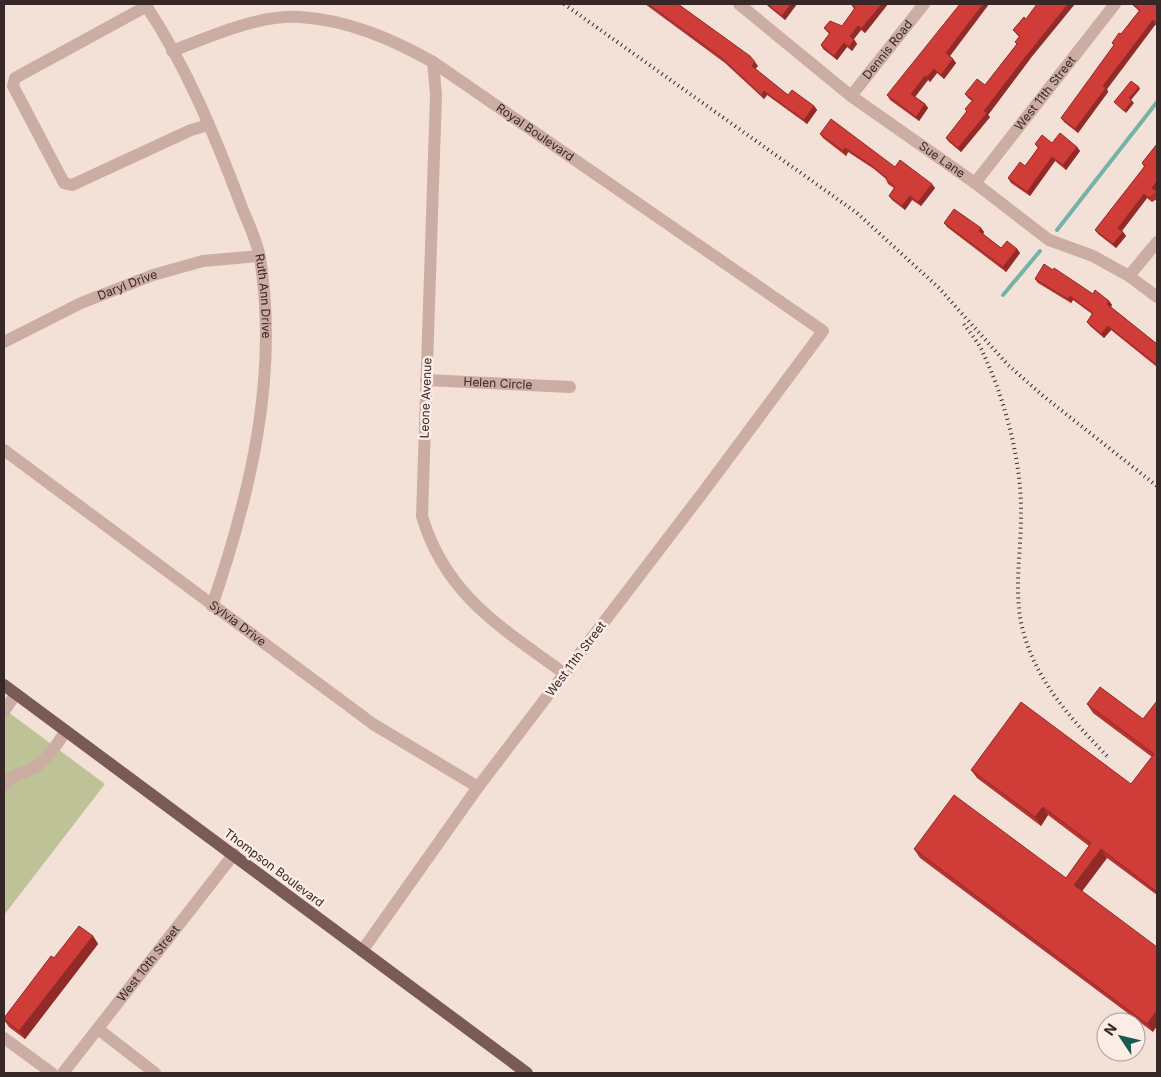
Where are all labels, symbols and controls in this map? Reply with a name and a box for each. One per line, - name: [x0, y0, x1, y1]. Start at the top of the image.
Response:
- street label: Dennis Road: [859, 17, 915, 82]
- street label: West 11th Street: [1011, 53, 1079, 133]
- street label: Royal Boulevard: [494, 100, 577, 164]
- street label: Sue Lane: [916, 138, 968, 181]
- street label: Ruth Ann Drive: [252, 253, 274, 339]
- street label: Daryl Drive: [95, 266, 159, 303]
- street label: Leone Avenue: [417, 357, 434, 439]
- street label: Helen Circle: [463, 374, 533, 392]
- street label: Sylvia Drive: [207, 597, 269, 649]
- street label: West 11th Street: [543, 618, 609, 699]
- street label: Thompson Boulevard: [222, 825, 327, 910]
- street label: West 10th Street: [114, 922, 183, 1004]
- north arrow: [1096, 1012, 1146, 1062]
- text: N: [1100, 1020, 1120, 1039]

